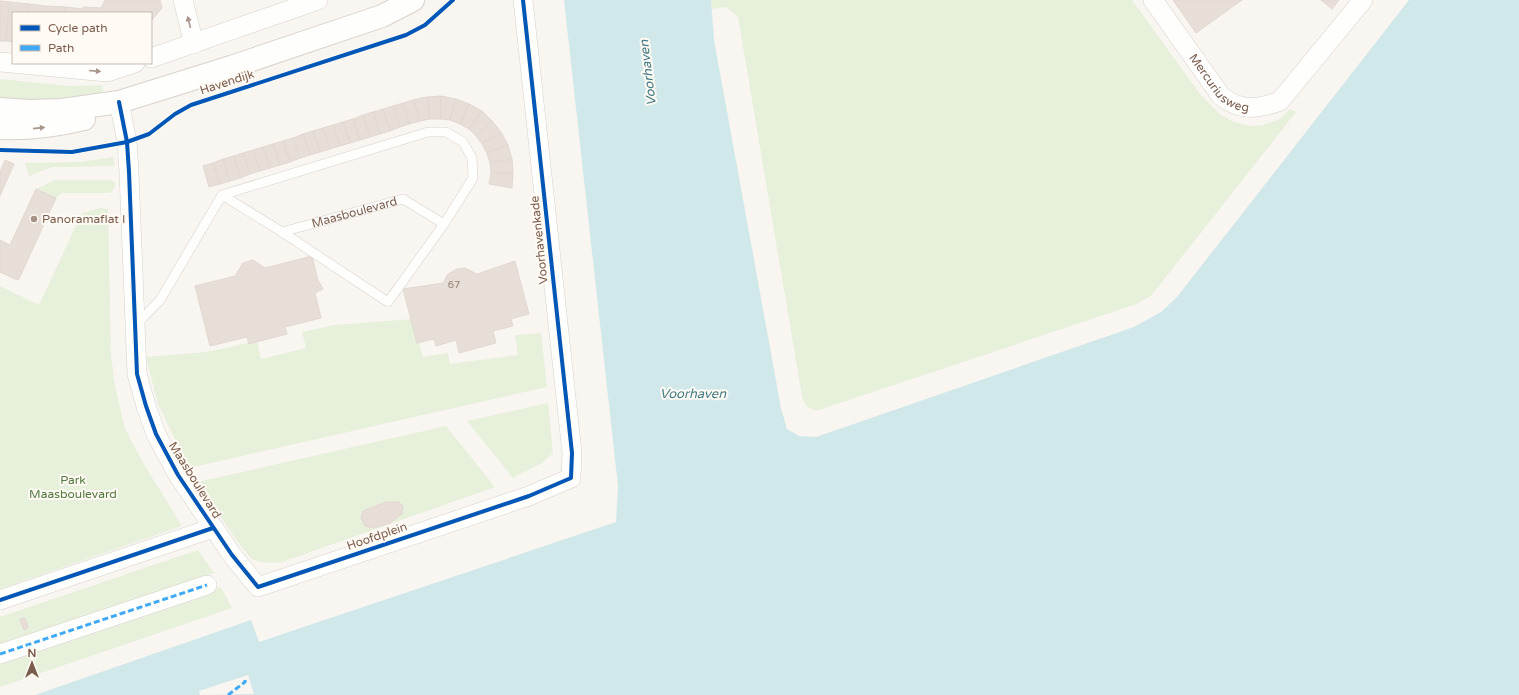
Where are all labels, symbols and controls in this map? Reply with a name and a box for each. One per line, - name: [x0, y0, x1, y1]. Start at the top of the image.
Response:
- legend: [12, 12, 152, 64]
- one-way arrow: [185, 16, 191, 28]
- text: Cycle path: [48, 21, 107, 35]
- water label: Voorhaven: [636, 38, 660, 107]
- text: Path: [48, 41, 74, 55]
- street label: Mercuriusweg: [1186, 51, 1250, 115]
- one-way arrow: [89, 67, 101, 74]
- street label: Havendijk: [198, 67, 256, 97]
- one-way arrow: [33, 124, 45, 131]
- street label: Maasboulevard: [310, 194, 399, 231]
- street label: Voorhavenkade: [527, 195, 551, 285]
- place label: Panoramaflat I: [42, 212, 125, 226]
- marker: Panoramaflat I: [29, 214, 39, 224]
- house number: 67: [448, 279, 460, 291]
- water label: Voorhaven: [660, 386, 727, 402]
- street label: Maasboulevard: [166, 439, 224, 521]
- park label: Park Maasboulevard: [29, 473, 117, 501]
- street label: Hoofdplein: [345, 519, 409, 553]
- north arrow: [12, 643, 52, 683]
- text: N: [28, 647, 36, 660]

